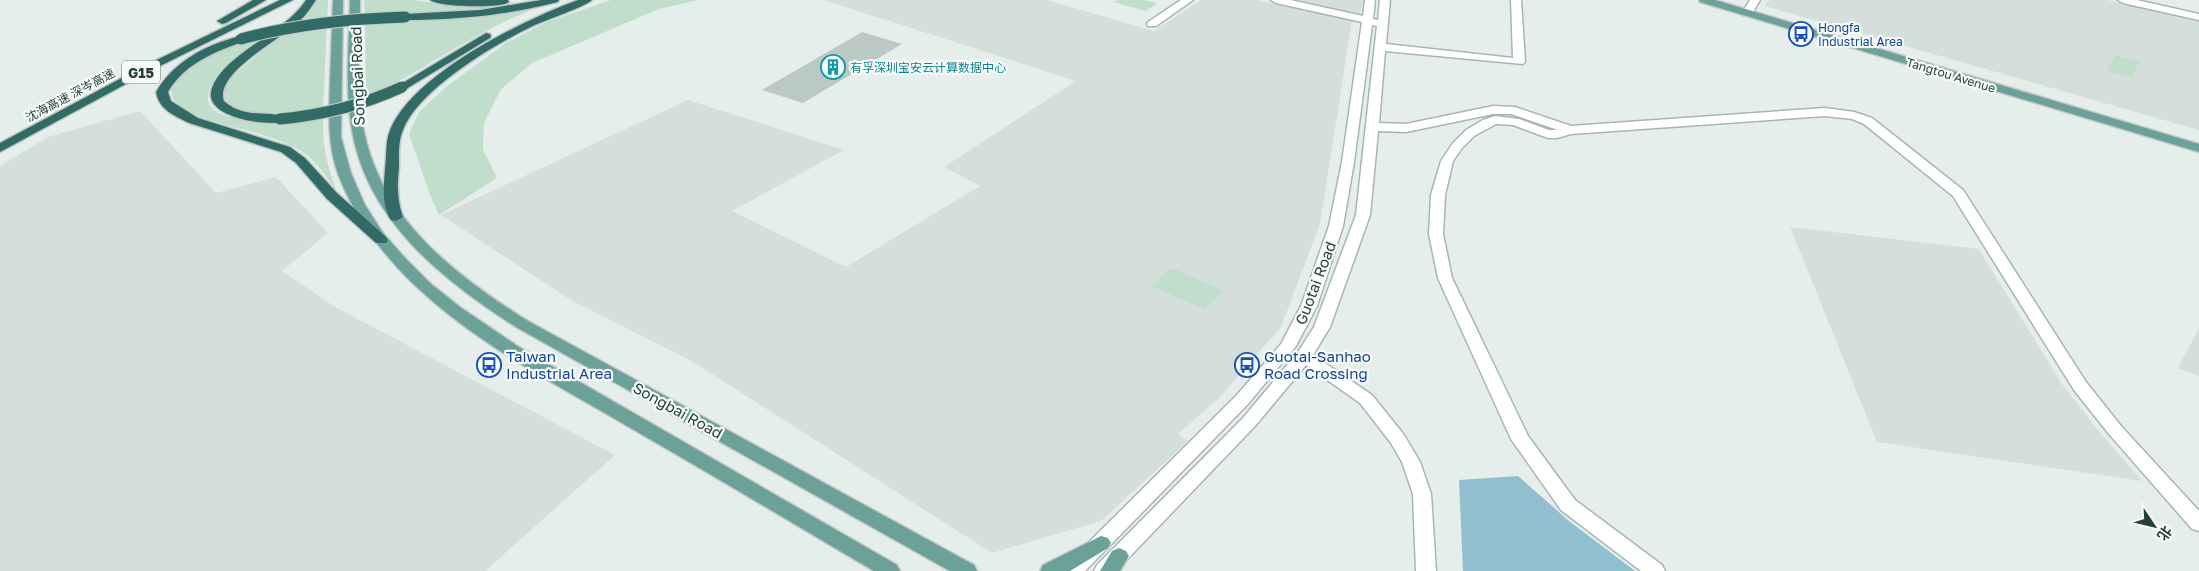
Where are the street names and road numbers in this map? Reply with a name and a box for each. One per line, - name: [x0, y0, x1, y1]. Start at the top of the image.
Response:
- street label: Songbai Road: [346, 26, 368, 126]
- street label: Tangtou Avenue: [1905, 54, 1997, 96]
- road number: G15: [122, 61, 160, 84]
- street label: 沈海高速 深岑高速: [23, 65, 117, 125]
- street label: Guotai Road: [1291, 239, 1339, 327]
- street label: Songbai Road: [630, 378, 726, 442]

